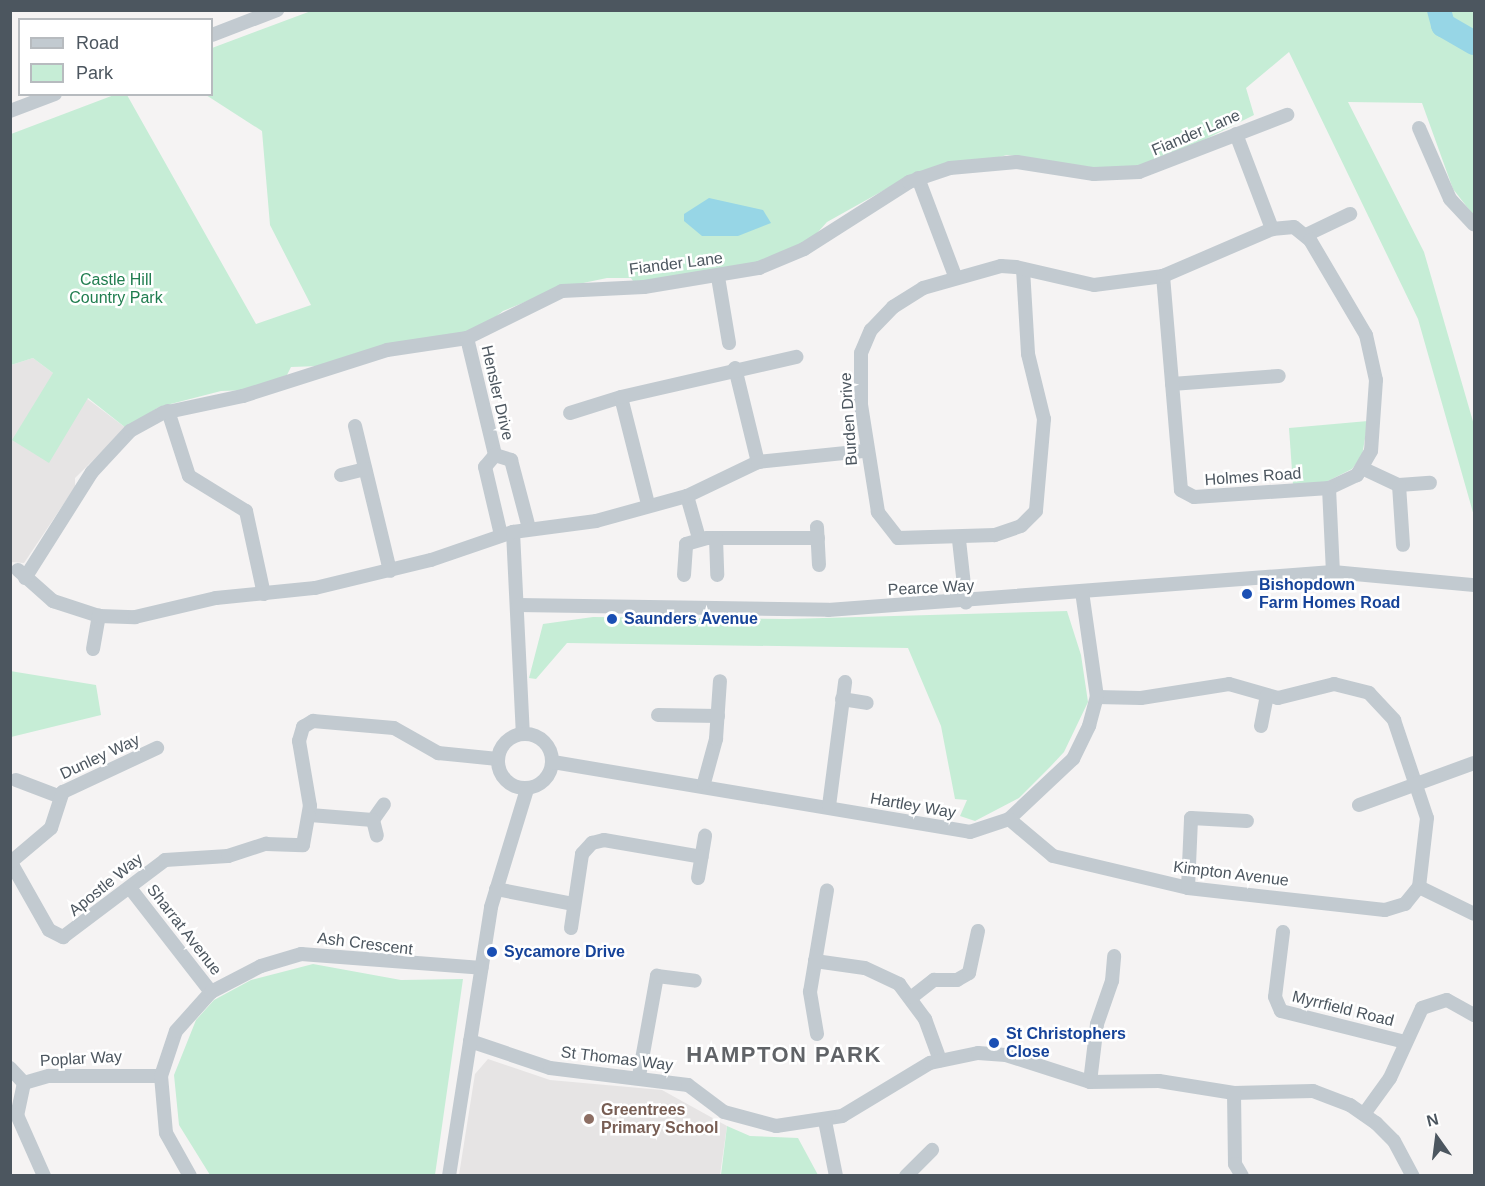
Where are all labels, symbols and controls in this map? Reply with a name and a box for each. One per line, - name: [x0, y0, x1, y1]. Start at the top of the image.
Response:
- legend: [18, 18, 213, 96]
- text: Road: [76, 33, 119, 53]
- text: Park: [76, 63, 113, 83]
- street label: Fiander Lane: [1149, 106, 1243, 160]
- street label: Fiander Lane: [628, 249, 724, 279]
- park label: Castle Hill Country Park: [69, 270, 163, 308]
- street label: Hensler Drive: [477, 344, 517, 442]
- street label: Burden Drive: [836, 372, 862, 466]
- street label: Holmes Road: [1204, 464, 1302, 490]
- place label: Bishopdown Farm Homes Road: [1259, 575, 1400, 613]
- street label: Pearce Way: [887, 576, 975, 600]
- marker: Bishopdown Farm Homes Road: [1240, 587, 1254, 601]
- place label: Saunders Avenue: [624, 609, 759, 629]
- marker: Saunders Avenue: [605, 612, 619, 626]
- street label: Dunley Way: [57, 730, 143, 784]
- street label: Hartley Way: [869, 789, 957, 823]
- street label: Apostle Way: [65, 849, 147, 921]
- street label: Kimpton Avenue: [1172, 857, 1290, 891]
- street label: Sharrat Avenue: [142, 880, 226, 980]
- street label: Ash Crescent: [316, 929, 414, 959]
- place label: Sycamore Drive: [504, 942, 625, 962]
- marker: Sycamore Drive: [485, 945, 499, 959]
- street label: Myrrfield Road: [1290, 987, 1396, 1031]
- place label: St Christophers Close: [1006, 1024, 1126, 1062]
- marker: St Christophers Close: [987, 1036, 1001, 1050]
- district label: HAMPTON PARK: [686, 1042, 882, 1068]
- street label: St Thomas Way: [560, 1043, 674, 1075]
- street label: Poplar Way: [40, 1047, 122, 1071]
- place label: Greentrees Primary School: [601, 1100, 718, 1138]
- north arrow: [1407, 1108, 1467, 1168]
- text: N: [1425, 1110, 1440, 1130]
- marker: Greentrees Primary School: [582, 1112, 596, 1126]

